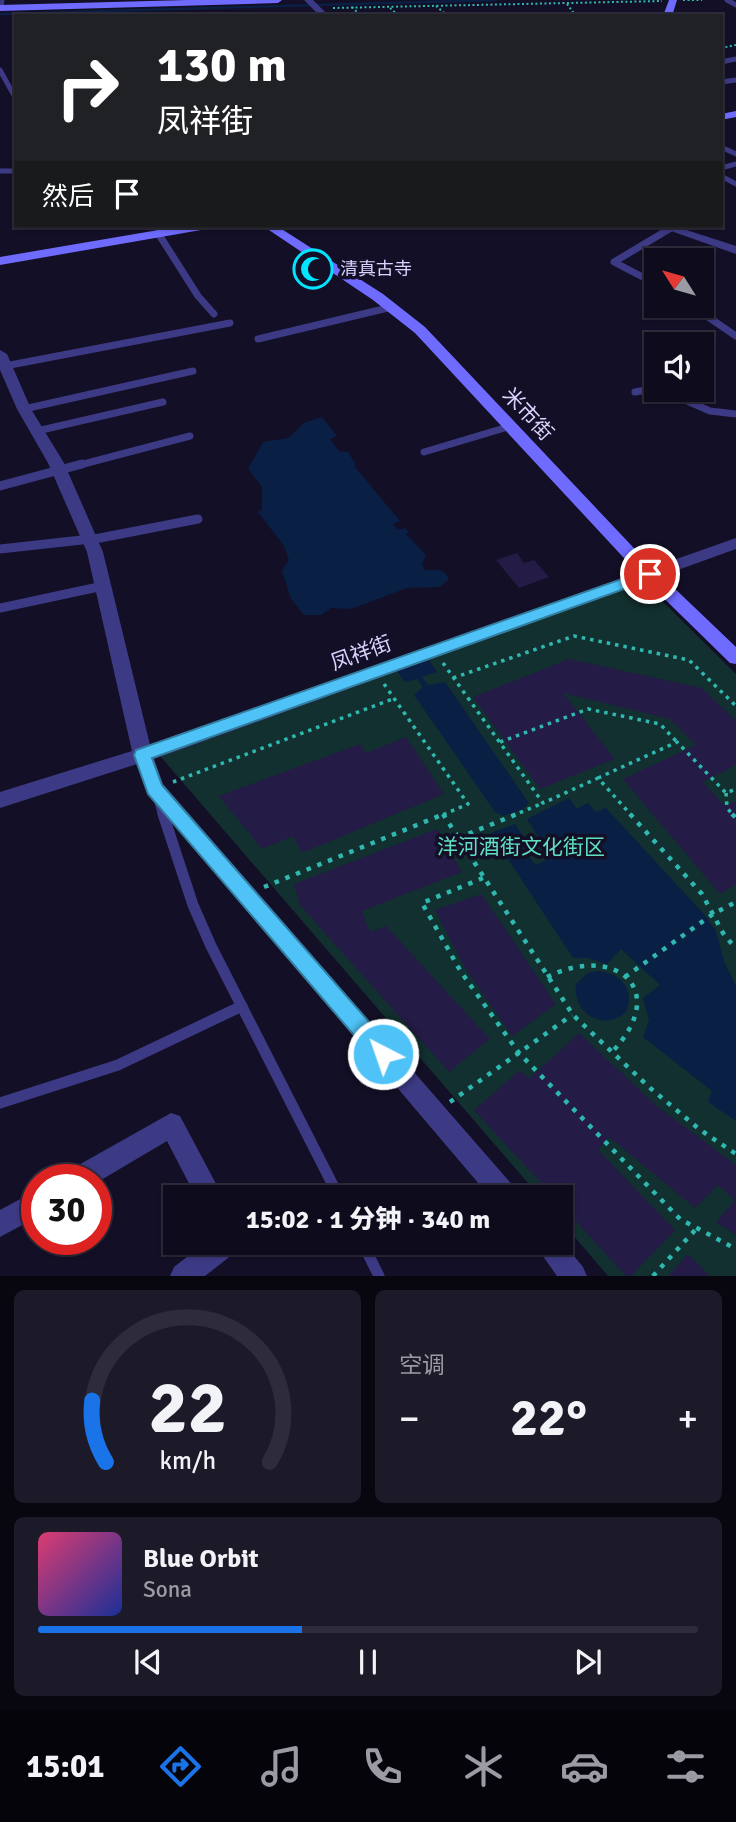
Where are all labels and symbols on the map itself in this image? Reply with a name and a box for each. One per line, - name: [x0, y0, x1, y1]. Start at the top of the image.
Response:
- mosque icon: 清真古寺: [292, 248, 334, 290]
- north arrow: [644, 248, 714, 318]
- place label: 清真古寺: [340, 258, 412, 280]
- street label: 米市街: [497, 382, 559, 446]
- pin: [620, 544, 680, 604]
- street label: 凤祥街: [327, 630, 395, 676]
- park label: 洋河酒街文化街区: [437, 834, 605, 860]
- position arrow: [346, 1017, 420, 1091]
- speed limit sign: 30: [21, 1164, 112, 1255]

